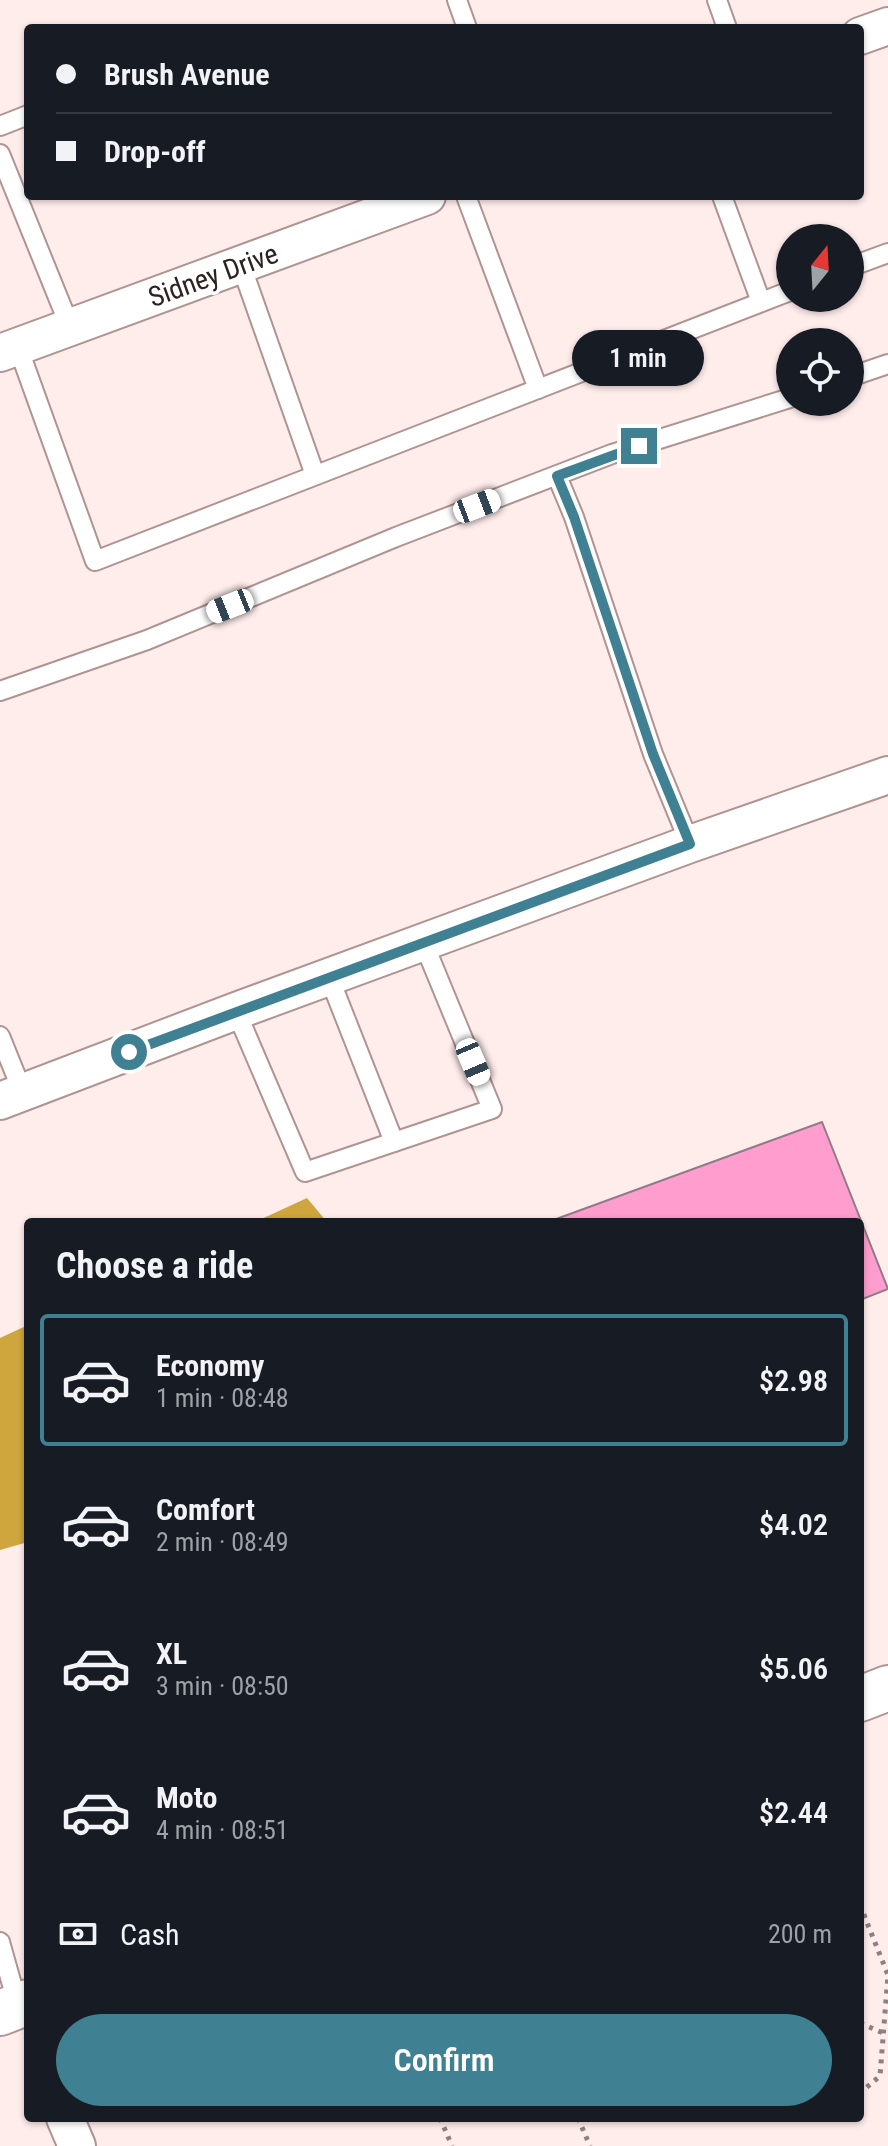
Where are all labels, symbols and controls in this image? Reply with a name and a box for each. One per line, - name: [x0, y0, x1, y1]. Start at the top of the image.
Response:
- text: Brush Avenue: [104, 57, 270, 92]
- text: Drop-off: [104, 134, 206, 169]
- north arrow: [776, 224, 864, 312]
- map controls: [776, 224, 864, 416]
- street label: Sidney Drive: [144, 237, 282, 314]
- button: locate: [776, 328, 864, 416]
- callout: 1 min: [573, 330, 705, 386]
- text: 1 min: [609, 343, 667, 373]
- route end: [621, 428, 657, 464]
- car: [450, 486, 504, 526]
- car: [203, 586, 257, 626]
- route start: [111, 1034, 147, 1070]
- car: [453, 1035, 493, 1089]
- text: Choose a ride: [56, 1245, 253, 1287]
- icon: car: [60, 1344, 132, 1416]
- text: Economy: [156, 1348, 264, 1383]
- text: $2.98: [759, 1363, 828, 1398]
- text: 1 min · 08:48: [156, 1383, 289, 1413]
- icon: car: [60, 1488, 132, 1560]
- text: Comfort: [156, 1492, 255, 1527]
- text: $4.02: [759, 1507, 828, 1542]
- text: 2 min · 08:49: [156, 1527, 289, 1557]
- icon: car: [60, 1632, 132, 1704]
- text: XL: [156, 1636, 187, 1671]
- text: $5.06: [759, 1651, 828, 1686]
- text: 3 min · 08:50: [156, 1671, 289, 1701]
- icon: car: [60, 1776, 132, 1848]
- text: Moto: [156, 1780, 217, 1815]
- text: $2.44: [759, 1795, 828, 1830]
- text: 4 min · 08:51: [156, 1815, 289, 1845]
- icon: cash: [56, 1912, 100, 1956]
- text: Cash: [120, 1917, 180, 1952]
- text: 200 m: [768, 1919, 832, 1949]
- button: Confirm: [56, 2014, 832, 2106]

